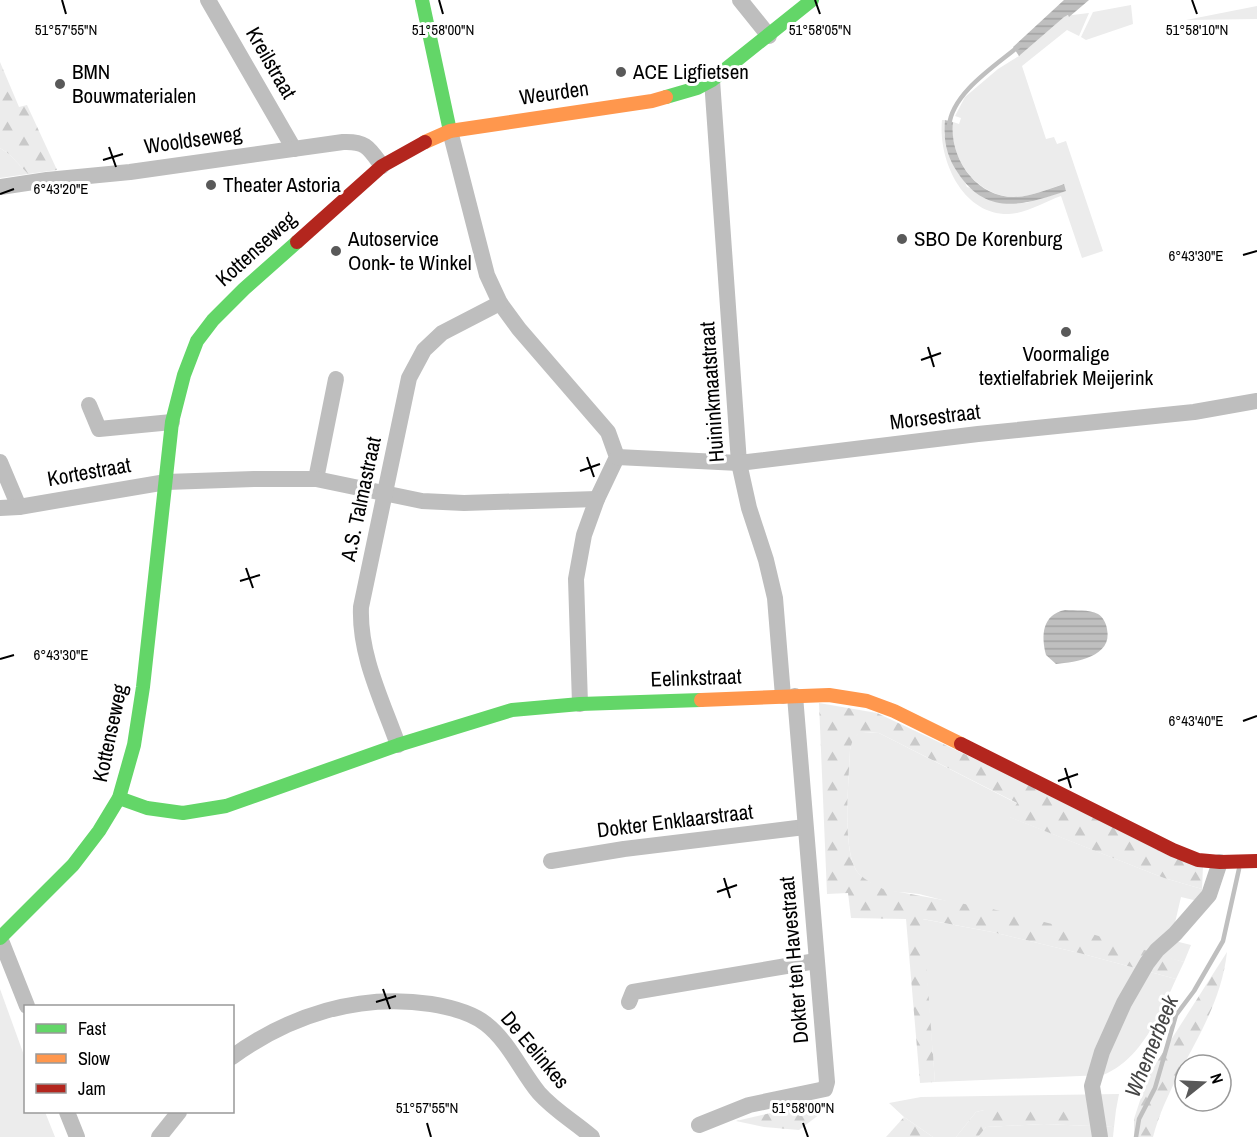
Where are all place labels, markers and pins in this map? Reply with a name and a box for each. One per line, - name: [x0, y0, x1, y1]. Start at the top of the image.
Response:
- place label: BMN Bouwmaterialen: [72, 57, 196, 110]
- place label: ACE Ligfietsen: [632, 57, 749, 86]
- marker: ACE Ligfietsen: [614, 65, 628, 79]
- marker: BMN Bouwmaterialen: [53, 77, 67, 91]
- place label: Theater Astoria: [223, 170, 341, 199]
- marker: Theater Astoria: [204, 178, 218, 192]
- place label: Autoservice Oonk- te Winkel: [347, 224, 471, 277]
- place label: SBO De Korenburg: [914, 224, 1063, 253]
- marker: SBO De Korenburg: [895, 232, 909, 246]
- marker: Autoservice Oonk- te Winkel: [329, 244, 343, 258]
- marker: Voormalige textielfabriek Meijerink: [1059, 325, 1073, 339]
- place label: Voormalige textielfabriek Meijerink: [979, 339, 1153, 392]

